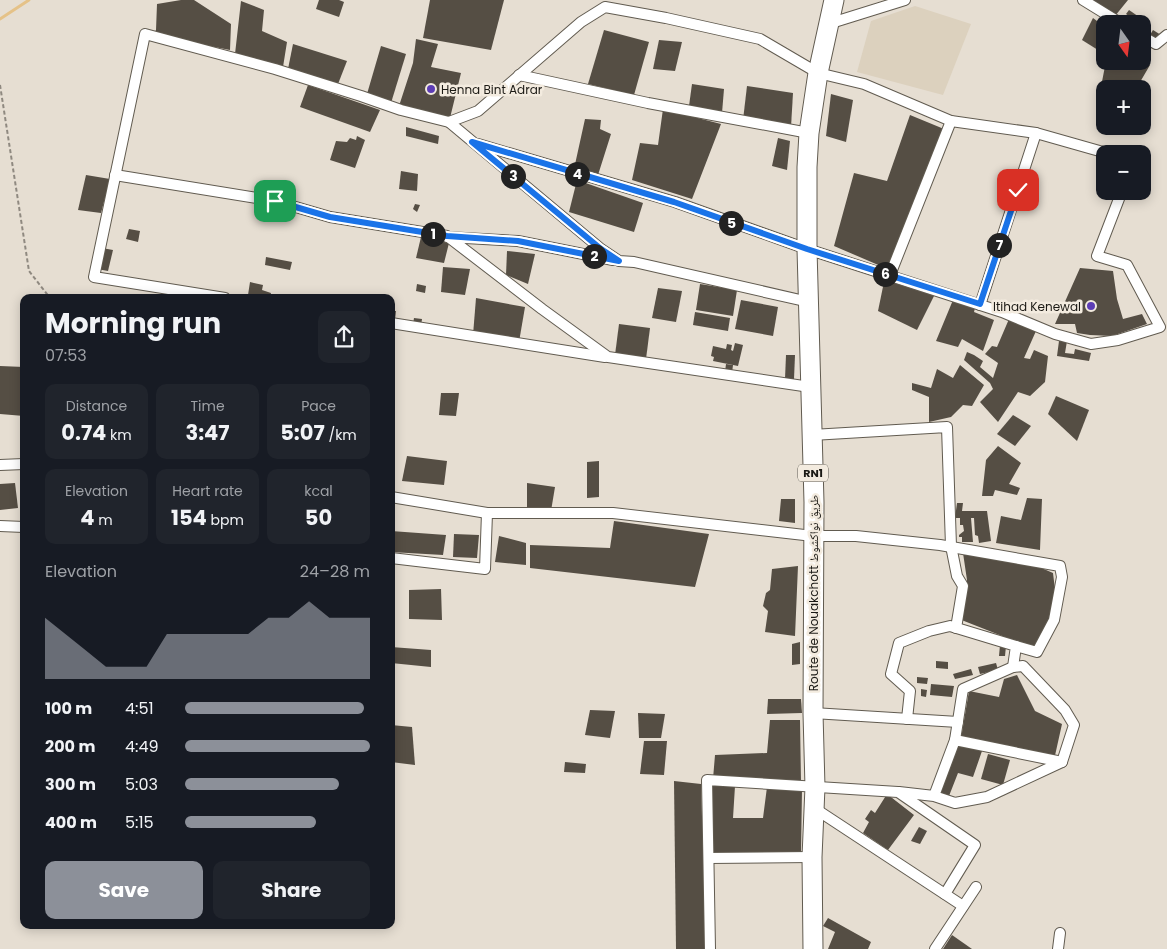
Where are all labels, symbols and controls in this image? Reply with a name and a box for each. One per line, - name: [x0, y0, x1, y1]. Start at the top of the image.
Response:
- north arrow: [1096, 15, 1151, 70]
- map controls: [1096, 15, 1151, 200]
- button: +: [1096, 80, 1151, 135]
- place label: Henna Bint Adrar: [441, 81, 543, 98]
- marker: Henna Bint Adrar: [425, 83, 437, 95]
- button: −: [1096, 145, 1151, 200]
- pin: 4: [564, 162, 590, 186]
- pin: 3: [500, 164, 526, 188]
- text: 4: [573, 164, 582, 184]
- text: 3: [509, 166, 518, 186]
- pin: [997, 169, 1039, 211]
- icon: check: [1004, 176, 1032, 204]
- pin: [254, 180, 296, 222]
- icon: arrive: [261, 187, 289, 215]
- pin: 5: [718, 210, 744, 236]
- text: 5: [727, 213, 736, 233]
- pin: 1: [420, 222, 446, 246]
- text: 1: [431, 224, 436, 244]
- pin: 7: [986, 232, 1012, 258]
- text: 7: [996, 235, 1003, 255]
- pin: 2: [582, 244, 606, 268]
- text: 2: [591, 246, 599, 266]
- pin: 6: [872, 262, 898, 286]
- text: 6: [881, 264, 890, 284]
- place label: Itihad Kenewal: [993, 298, 1081, 315]
- marker: Itihad Kenewal: [1085, 300, 1097, 312]
- text: Morning run: [45, 304, 221, 343]
- button: share: [318, 311, 370, 363]
- text: 07:53: [45, 344, 87, 367]
- text: Distance: [66, 396, 127, 416]
- text: Time: [190, 396, 225, 416]
- text: Pace: [301, 396, 336, 416]
- text: 0.74: [61, 418, 106, 447]
- text: 3:47: [185, 418, 230, 447]
- text: 5:07: [280, 418, 325, 447]
- text: km: [106, 425, 132, 445]
- text: /km: [325, 425, 357, 445]
- road number: RN1: [798, 464, 828, 482]
- text: Elevation: [65, 481, 128, 501]
- text: Heart rate: [172, 481, 243, 501]
- text: kcal: [304, 481, 333, 501]
- street label: Route de Nouakchott طريق نواكشوط: [805, 495, 822, 691]
- text: 4: [80, 503, 95, 532]
- text: 154: [171, 503, 207, 532]
- text: 50: [305, 503, 332, 532]
- text: m: [95, 510, 113, 530]
- text: bpm: [207, 510, 244, 530]
- text: Elevation: [45, 560, 117, 583]
- text: 24–28 m: [300, 560, 370, 583]
- text: 100 m: [45, 697, 92, 720]
- text: 4:51: [125, 697, 154, 720]
- text: 200 m: [45, 735, 95, 758]
- text: 4:49: [125, 735, 159, 758]
- text: 300 m: [45, 773, 96, 796]
- text: 5:03: [125, 773, 158, 796]
- text: 400 m: [45, 811, 97, 834]
- text: 5:15: [125, 811, 154, 834]
- button: Save: [45, 861, 203, 919]
- button: Share: [213, 861, 370, 919]

